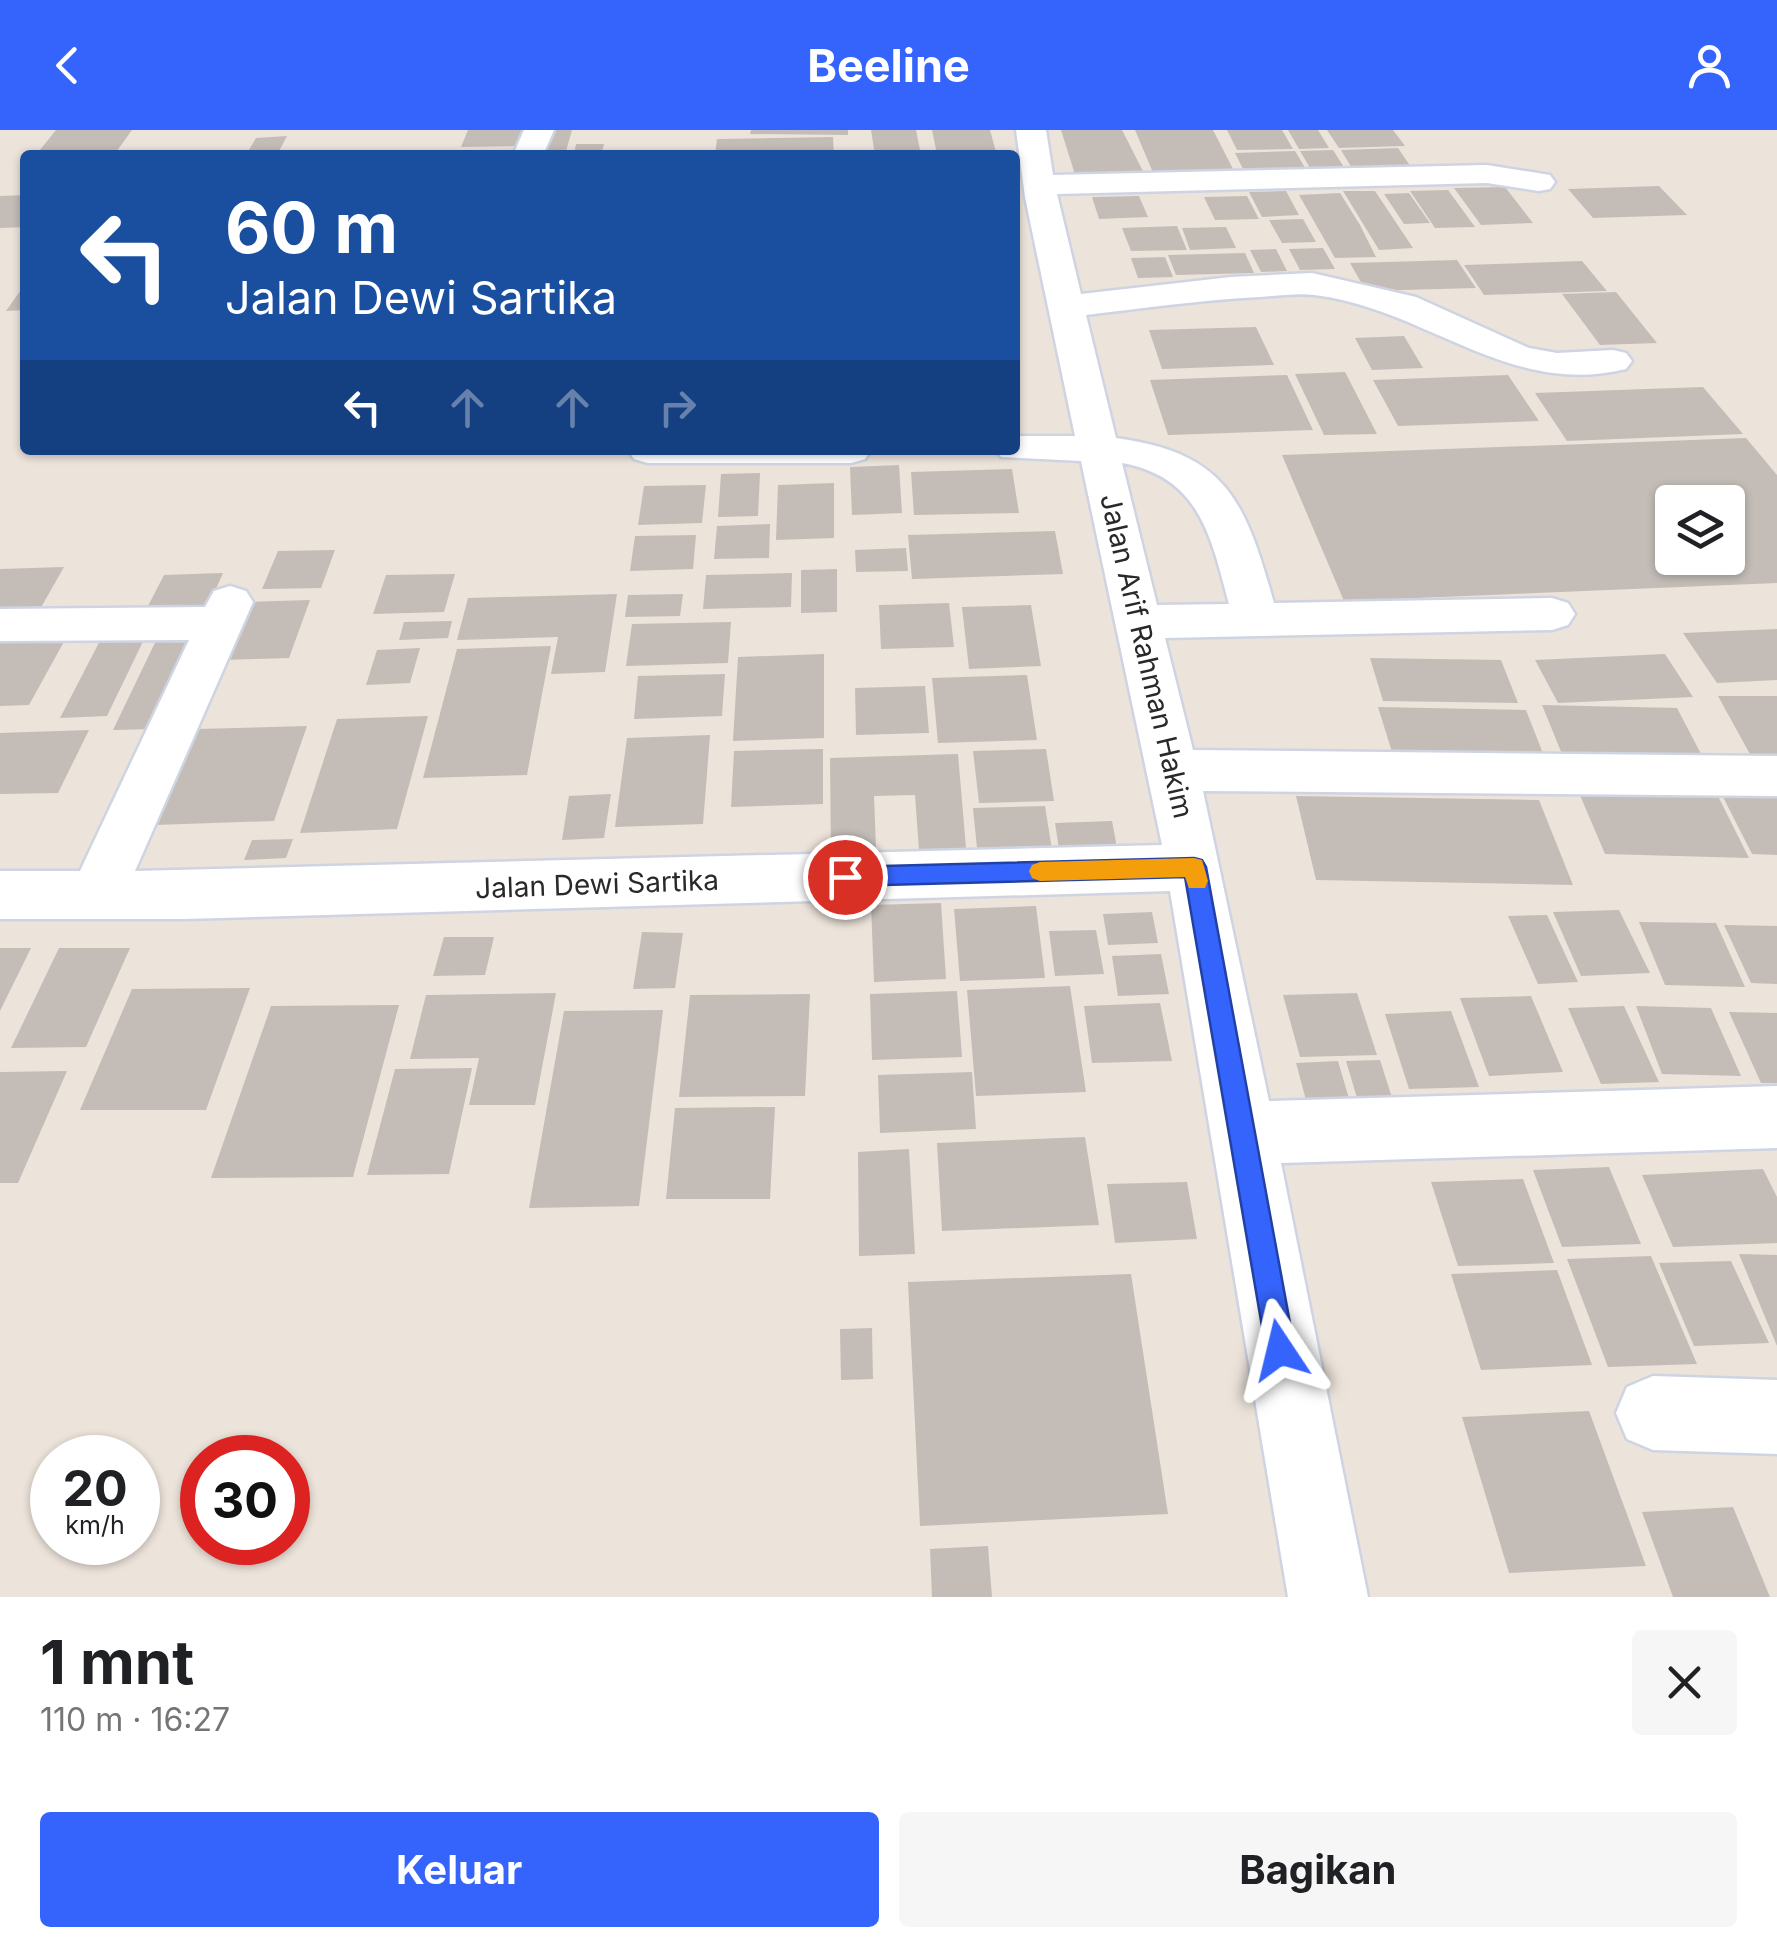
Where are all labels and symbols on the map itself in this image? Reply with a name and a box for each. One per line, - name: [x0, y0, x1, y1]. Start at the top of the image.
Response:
- street label: Jalan Arif Rahman Hakim: [1093, 490, 1201, 822]
- pin: [803, 835, 888, 920]
- street label: Jalan Dewi Sartika: [475, 863, 719, 905]
- position arrow: [1228, 1298, 1332, 1402]
- speed limit sign: 30: [180, 1435, 310, 1565]

